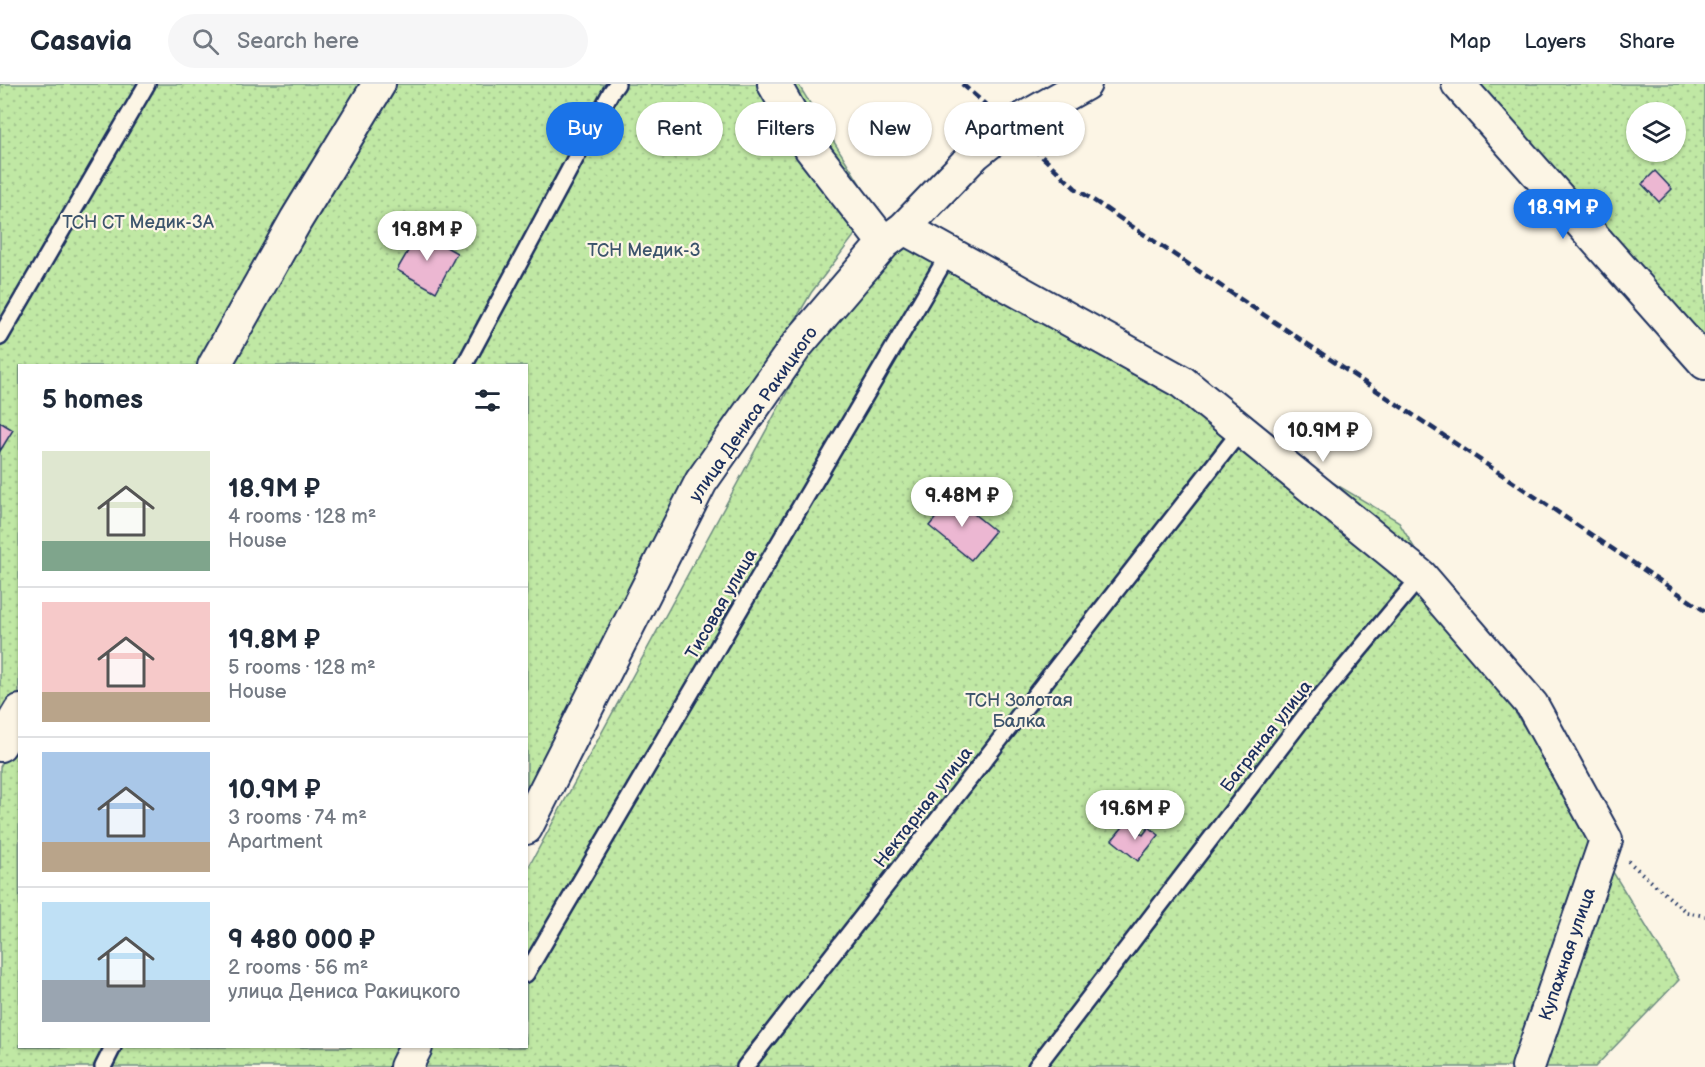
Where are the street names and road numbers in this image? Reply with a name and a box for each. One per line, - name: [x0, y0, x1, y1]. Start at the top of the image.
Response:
- street label: улица Дениса Ракицкого: [685, 323, 822, 506]
- street label: Тисовая улица: [681, 545, 762, 663]
- street label: Багряная улица: [1216, 676, 1317, 796]
- street label: Нектарная улица: [870, 743, 977, 872]
- street label: Купажная улица: [1535, 885, 1600, 1023]

